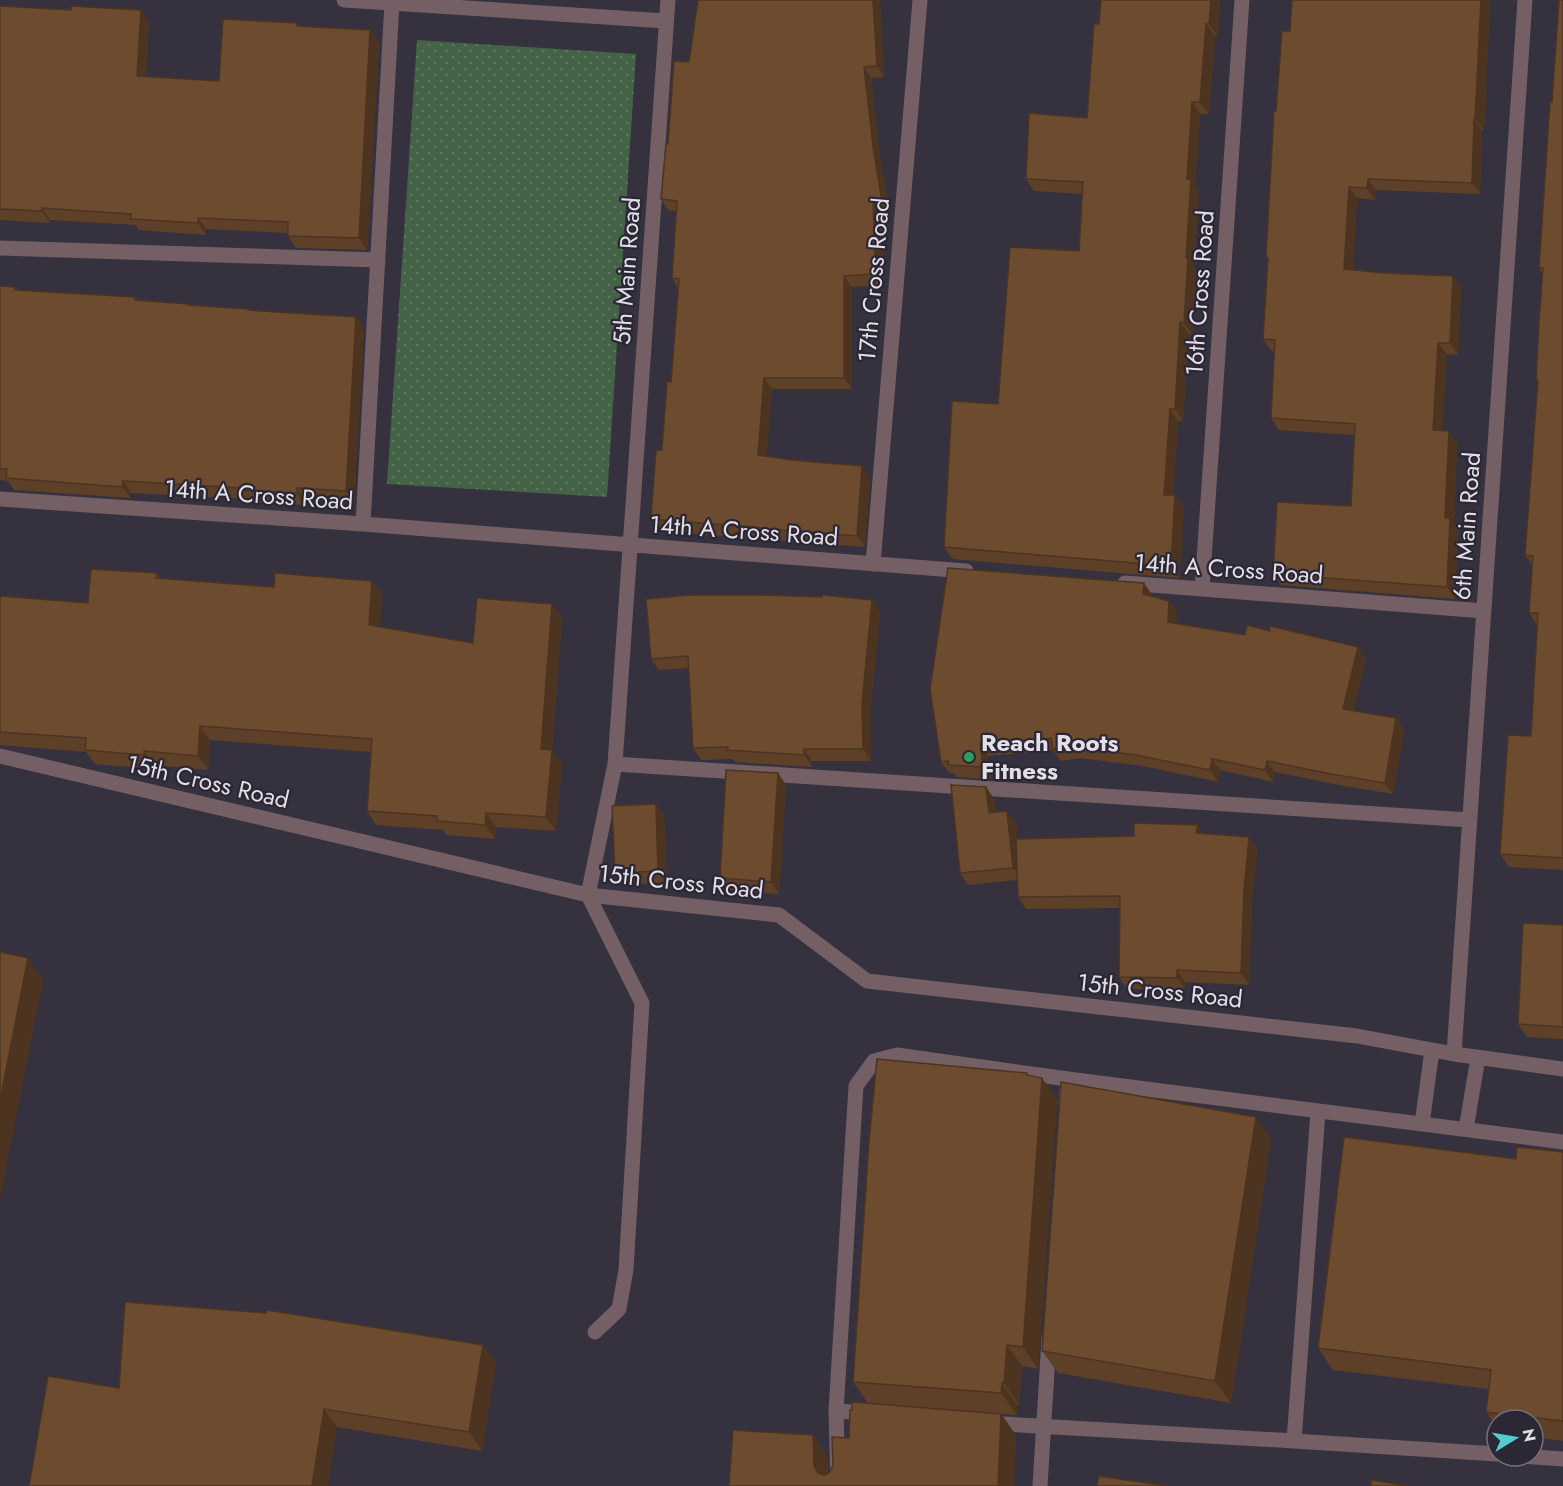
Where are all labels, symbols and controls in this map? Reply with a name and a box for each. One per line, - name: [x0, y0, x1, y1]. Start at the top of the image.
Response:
- street label: 5th Main Road: [604, 196, 649, 346]
- street label: 17th Cross Road: [849, 196, 898, 364]
- street label: 16th Cross Road: [1176, 209, 1223, 377]
- street label: 6th Main Road: [1444, 451, 1489, 601]
- street label: 14th A Cross Road: [163, 470, 355, 519]
- street label: 14th A Cross Road: [648, 506, 840, 555]
- street label: 14th A Cross Road: [1133, 544, 1325, 593]
- place label: Reach Roots Fitness: [981, 725, 1118, 788]
- street label: 15th Cross Road: [123, 746, 293, 817]
- marker: Reach Roots Fitness: [962, 750, 976, 764]
- street label: 15th Cross Road: [597, 855, 765, 908]
- street label: 15th Cross Road: [1076, 964, 1244, 1017]
- north arrow: [1485, 1408, 1545, 1468]
- text: N: [1517, 1427, 1542, 1444]

